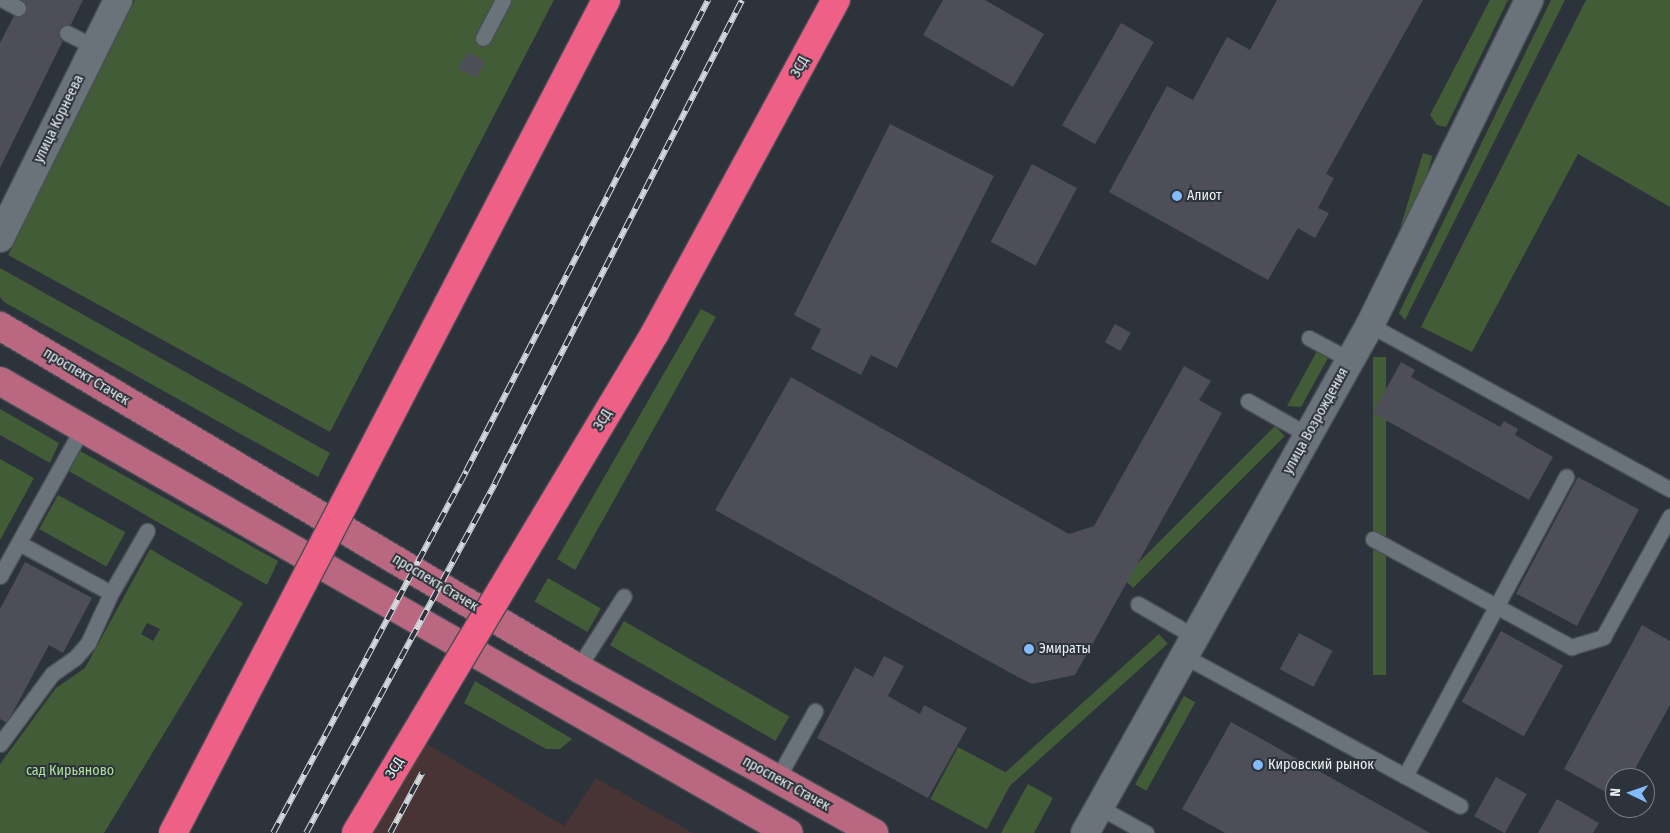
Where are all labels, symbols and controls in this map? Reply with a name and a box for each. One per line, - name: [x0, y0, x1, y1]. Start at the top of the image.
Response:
- street label: ЗСД: [787, 54, 813, 80]
- street label: улица Корнеева: [31, 72, 87, 166]
- place label: Алиот: [1187, 188, 1222, 204]
- marker: Алиот: [1171, 190, 1183, 202]
- street label: проспект Стачек: [40, 345, 132, 409]
- street label: улица Возрождения: [1280, 365, 1352, 477]
- street label: ЗСД: [590, 406, 616, 434]
- street label: проспект Стачек: [389, 551, 481, 615]
- place label: Эмираты: [1039, 641, 1091, 657]
- marker: Эмираты: [1023, 643, 1035, 655]
- street label: проспект Стачек: [740, 753, 832, 815]
- street label: ЗСД: [382, 754, 408, 782]
- place label: Кировский рынок: [1268, 757, 1374, 773]
- marker: Кировский рынок: [1252, 759, 1264, 771]
- park label: сад Кирьяново: [26, 763, 114, 779]
- north arrow: [1605, 768, 1655, 818]
- text: N: [1607, 788, 1624, 797]

